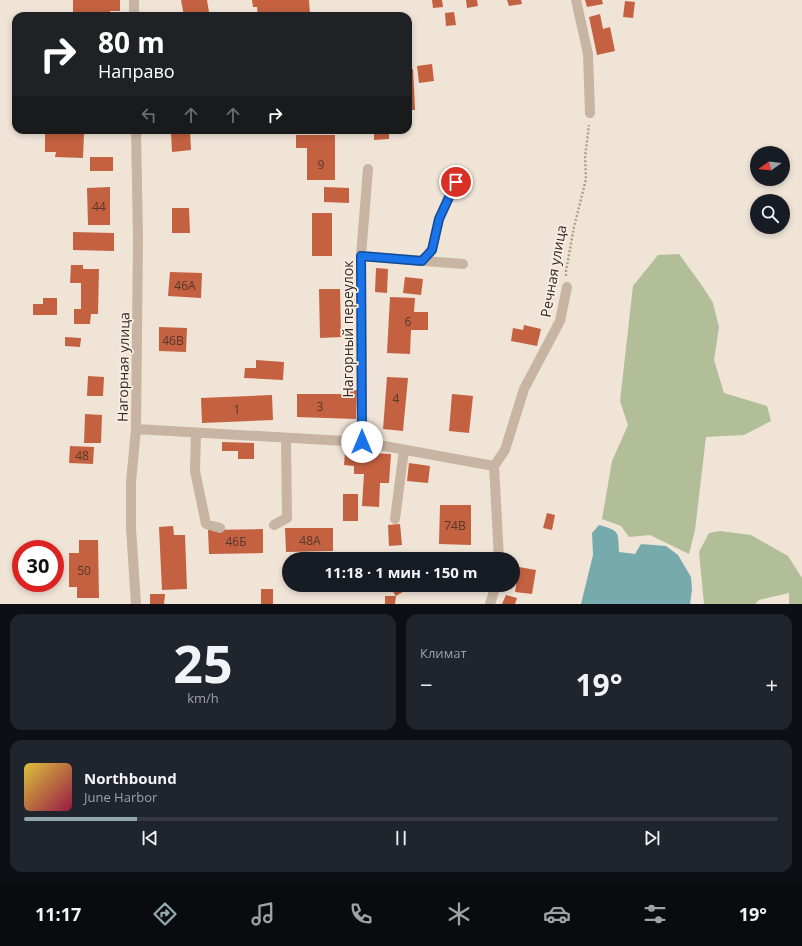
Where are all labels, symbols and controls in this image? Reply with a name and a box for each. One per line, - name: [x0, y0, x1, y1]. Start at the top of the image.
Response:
- text: 80 m: [98, 23, 165, 61]
- icon: right: [32, 28, 84, 80]
- text: Направо: [98, 59, 175, 83]
- icon: left: [138, 104, 160, 126]
- icon: ahead: [180, 104, 202, 126]
- icon: ahead: [222, 104, 244, 126]
- icon: right: [264, 104, 286, 126]
- north arrow: [750, 146, 790, 186]
- map controls: [750, 146, 790, 234]
- house number: 9: [318, 156, 325, 173]
- pin: [439, 165, 473, 199]
- icon: arrive: [445, 171, 467, 193]
- button: search: [750, 194, 790, 234]
- house number: 44: [92, 198, 106, 215]
- street label: Речная улица: [536, 223, 570, 319]
- street label: Нагорный переулок: [338, 260, 357, 397]
- house number: 46А: [174, 277, 196, 294]
- street label: Нагорная улица: [113, 312, 133, 422]
- house number: 6: [405, 313, 412, 330]
- house number: 46В: [162, 332, 184, 349]
- house number: 4: [393, 390, 400, 407]
- house number: 3: [317, 398, 324, 415]
- house number: 1: [234, 401, 240, 418]
- position arrow: [341, 421, 383, 463]
- house number: 48: [75, 447, 89, 464]
- house number: 74В: [444, 517, 466, 534]
- house number: 48А: [299, 532, 321, 549]
- house number: 46Б: [225, 533, 247, 550]
- speed limit sign: 30: [12, 540, 64, 592]
- house number: 50: [77, 562, 91, 579]
- text: 11:18 · 1 мин · 150 m: [325, 562, 477, 582]
- text: 25: [173, 627, 233, 698]
- text: Климат: [420, 644, 467, 662]
- text: 19°: [575, 664, 623, 705]
- text: −: [420, 669, 433, 699]
- text: +: [765, 669, 778, 699]
- text: km/h: [187, 689, 219, 707]
- text: Northbound: [84, 768, 177, 788]
- text: June Harbor: [84, 788, 157, 806]
- icon: previous: [139, 827, 161, 849]
- icon: pause: [390, 827, 412, 849]
- icon: next: [641, 827, 663, 849]
- icon: directions: [151, 900, 179, 928]
- icon: music: [249, 900, 277, 928]
- icon: phone: [347, 900, 375, 928]
- icon: climate: [445, 900, 473, 928]
- icon: car: [543, 900, 571, 928]
- icon: filters: [641, 900, 669, 928]
- text: 11:17: [35, 902, 81, 926]
- text: 19°: [739, 902, 767, 926]

